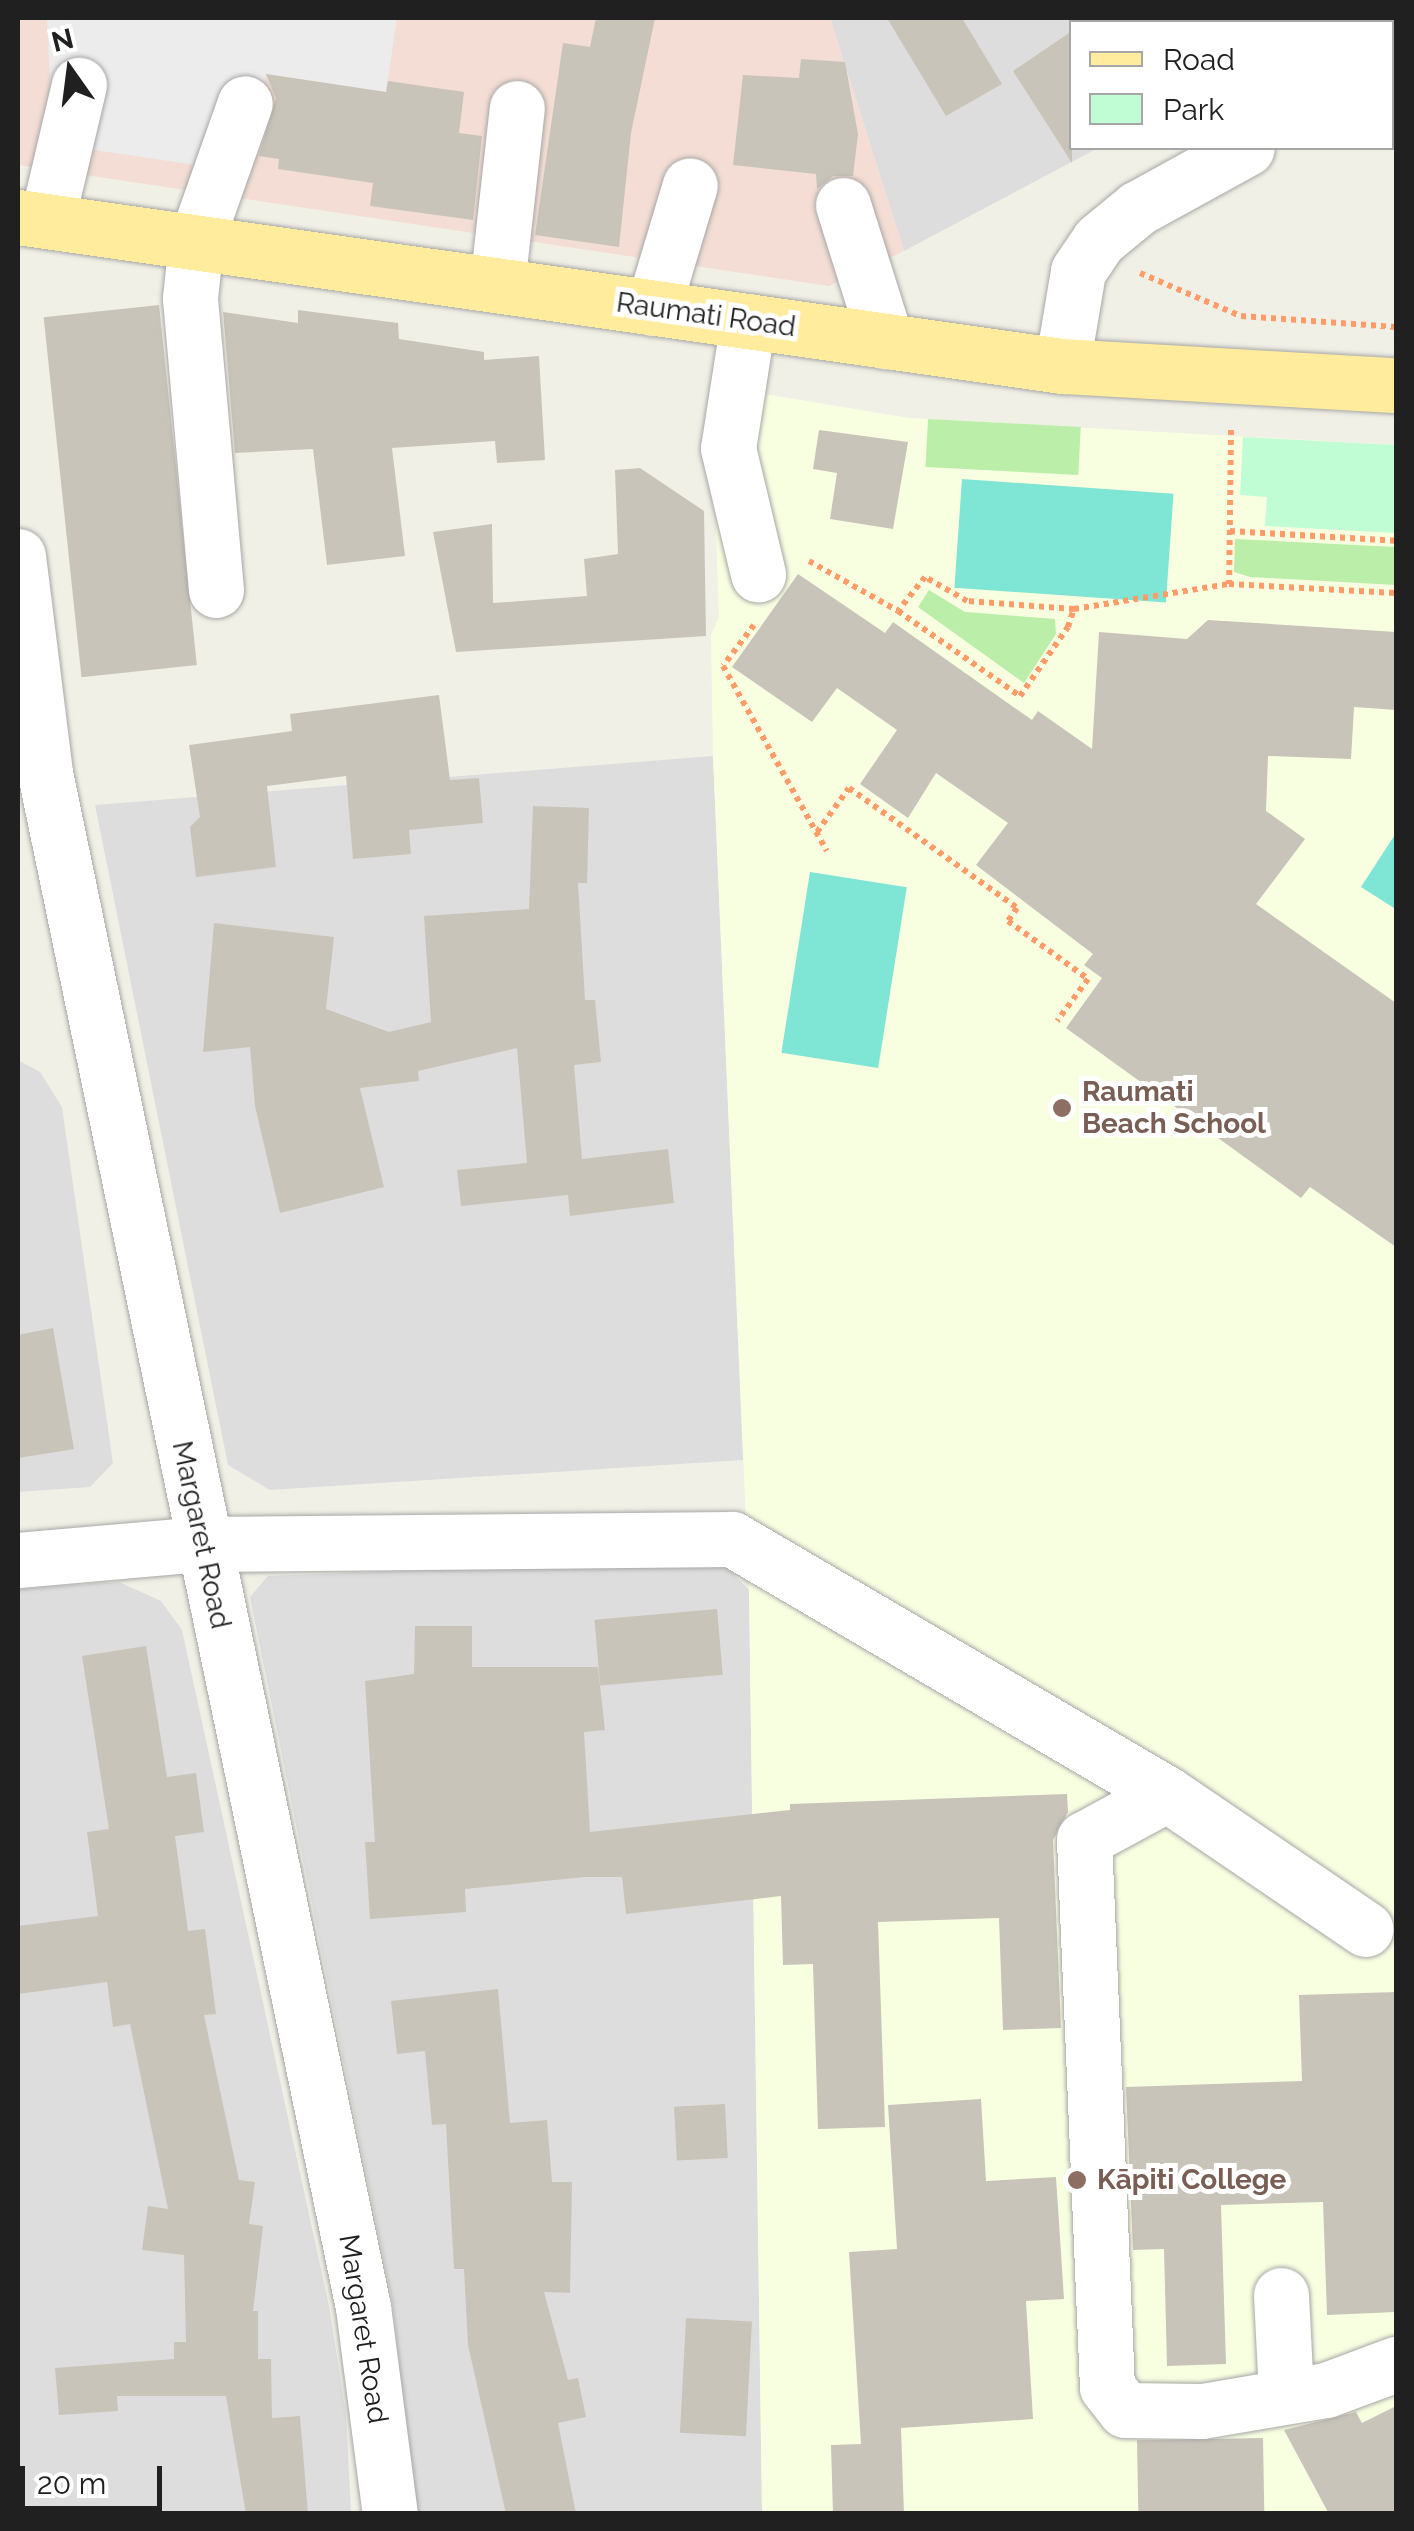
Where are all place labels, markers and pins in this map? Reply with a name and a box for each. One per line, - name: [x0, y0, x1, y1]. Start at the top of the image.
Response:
- place label: Raumati Beach School: [1082, 1075, 1266, 1141]
- marker: Raumati Beach School: [1051, 1097, 1073, 1119]
- place label: Kāpiti College: [1097, 2163, 1286, 2197]
- marker: Kāpiti College: [1066, 2169, 1088, 2191]

